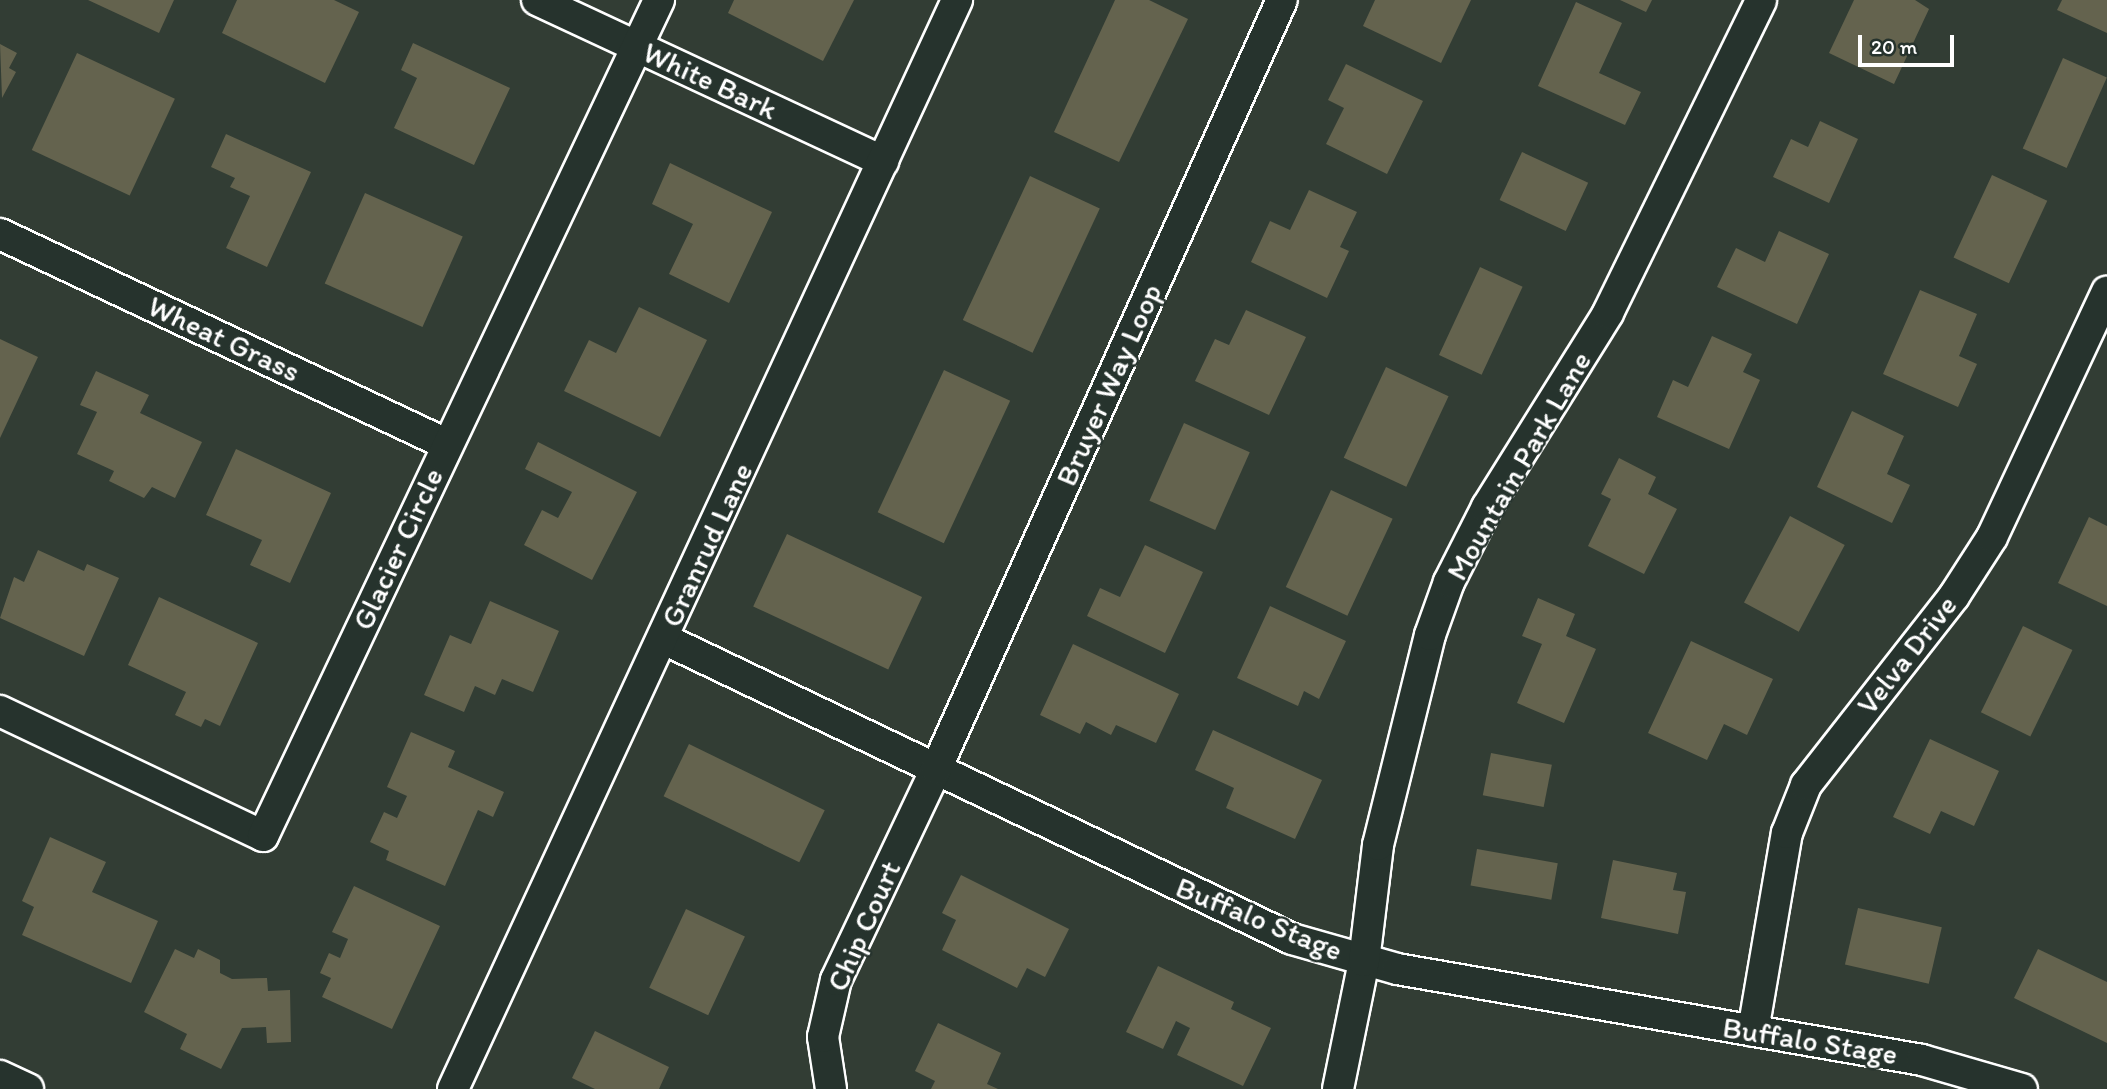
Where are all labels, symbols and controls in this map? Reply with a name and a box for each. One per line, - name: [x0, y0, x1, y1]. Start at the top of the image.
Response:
- scale bar: [1862, 21, 1958, 65]
- street label: White Bark: [637, 34, 783, 128]
- text: 20 m: [1871, 34, 1917, 59]
- street label: Bruyer Way Loop: [1048, 278, 1170, 492]
- street label: Wheat Grass: [142, 288, 306, 390]
- street label: Mountain Park Lane: [1439, 345, 1599, 587]
- street label: Granrud Lane: [653, 457, 761, 633]
- street label: Glacier Circle: [345, 462, 451, 636]
- street label: Velva Drive: [1849, 588, 1965, 722]
- street label: Chip Court: [819, 855, 909, 997]
- street label: Buffalo Stage: [1171, 869, 1347, 969]
- street label: Buffalo Stage: [1720, 1009, 1900, 1073]

